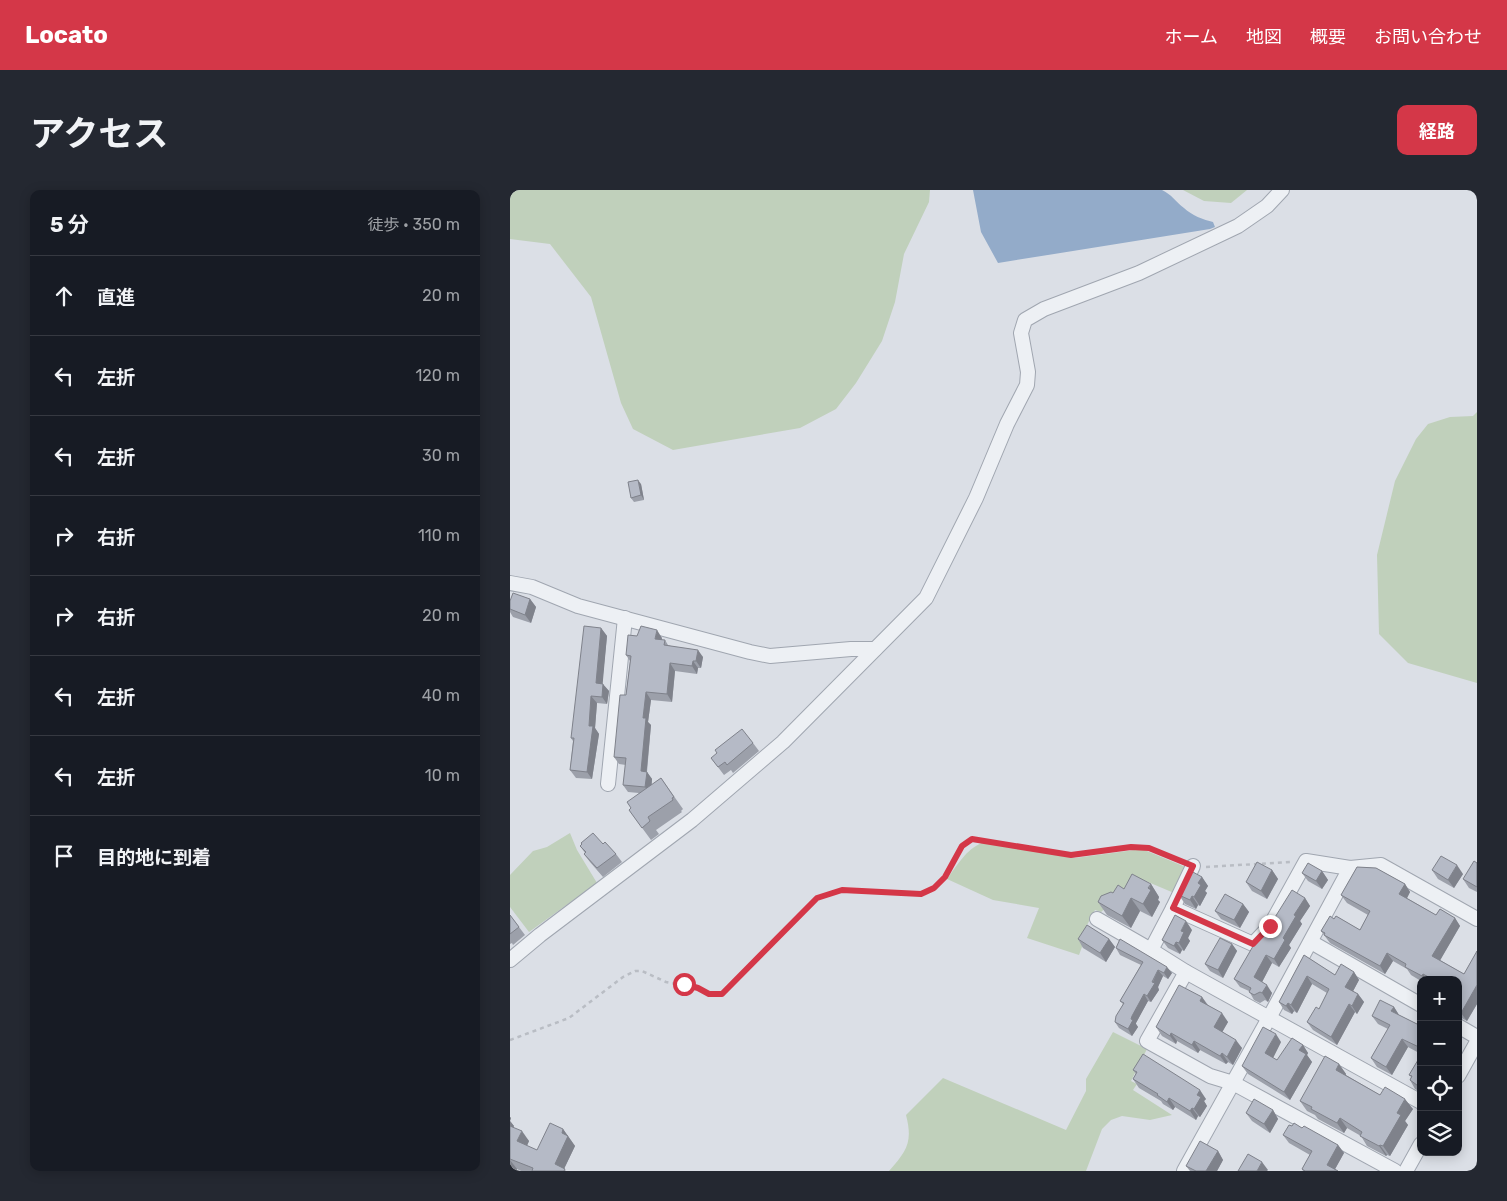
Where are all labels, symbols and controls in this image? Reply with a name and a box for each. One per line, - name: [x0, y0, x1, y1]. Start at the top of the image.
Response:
- text: Locato: [25, 21, 108, 49]
- text: ホーム: [1165, 26, 1218, 48]
- text: 地図: [1246, 26, 1282, 48]
- text: 概要: [1310, 26, 1346, 48]
- text: お問い合わせ: [1374, 26, 1482, 48]
- button: 経路: [1397, 105, 1477, 155]
- text: アクセス: [30, 113, 168, 155]
- text: 5 分: [50, 212, 89, 237]
- text: 徒歩 · 350 m: [367, 215, 460, 234]
- icon: ahead: [50, 282, 78, 310]
- text: 直進: [97, 286, 135, 309]
- text: 20 m: [422, 286, 460, 305]
- icon: left: [50, 362, 78, 390]
- text: 左折: [97, 366, 135, 389]
- text: 120 m: [415, 366, 460, 385]
- icon: left: [50, 442, 78, 470]
- text: 左折: [97, 446, 135, 469]
- text: 30 m: [422, 446, 460, 465]
- icon: right: [50, 522, 78, 550]
- text: 右折: [97, 526, 135, 549]
- text: 110 m: [418, 526, 460, 545]
- icon: right: [50, 602, 78, 630]
- text: 右折: [97, 606, 135, 629]
- text: 20 m: [422, 606, 460, 625]
- icon: left: [50, 682, 78, 710]
- text: 左折: [97, 686, 135, 709]
- text: 40 m: [422, 686, 460, 705]
- icon: left: [50, 762, 78, 790]
- text: 左折: [97, 766, 135, 789]
- text: 10 m: [425, 766, 460, 785]
- icon: arrive: [50, 842, 78, 870]
- text: 目的地に到着: [97, 846, 211, 869]
- route end: [1259, 915, 1282, 938]
- route start: [673, 973, 696, 996]
- map controls: [1417, 976, 1462, 1156]
- button: +: [1417, 976, 1462, 1021]
- button: −: [1417, 1021, 1462, 1066]
- button: locate: [1417, 1066, 1462, 1111]
- button: layers: [1417, 1111, 1462, 1156]

